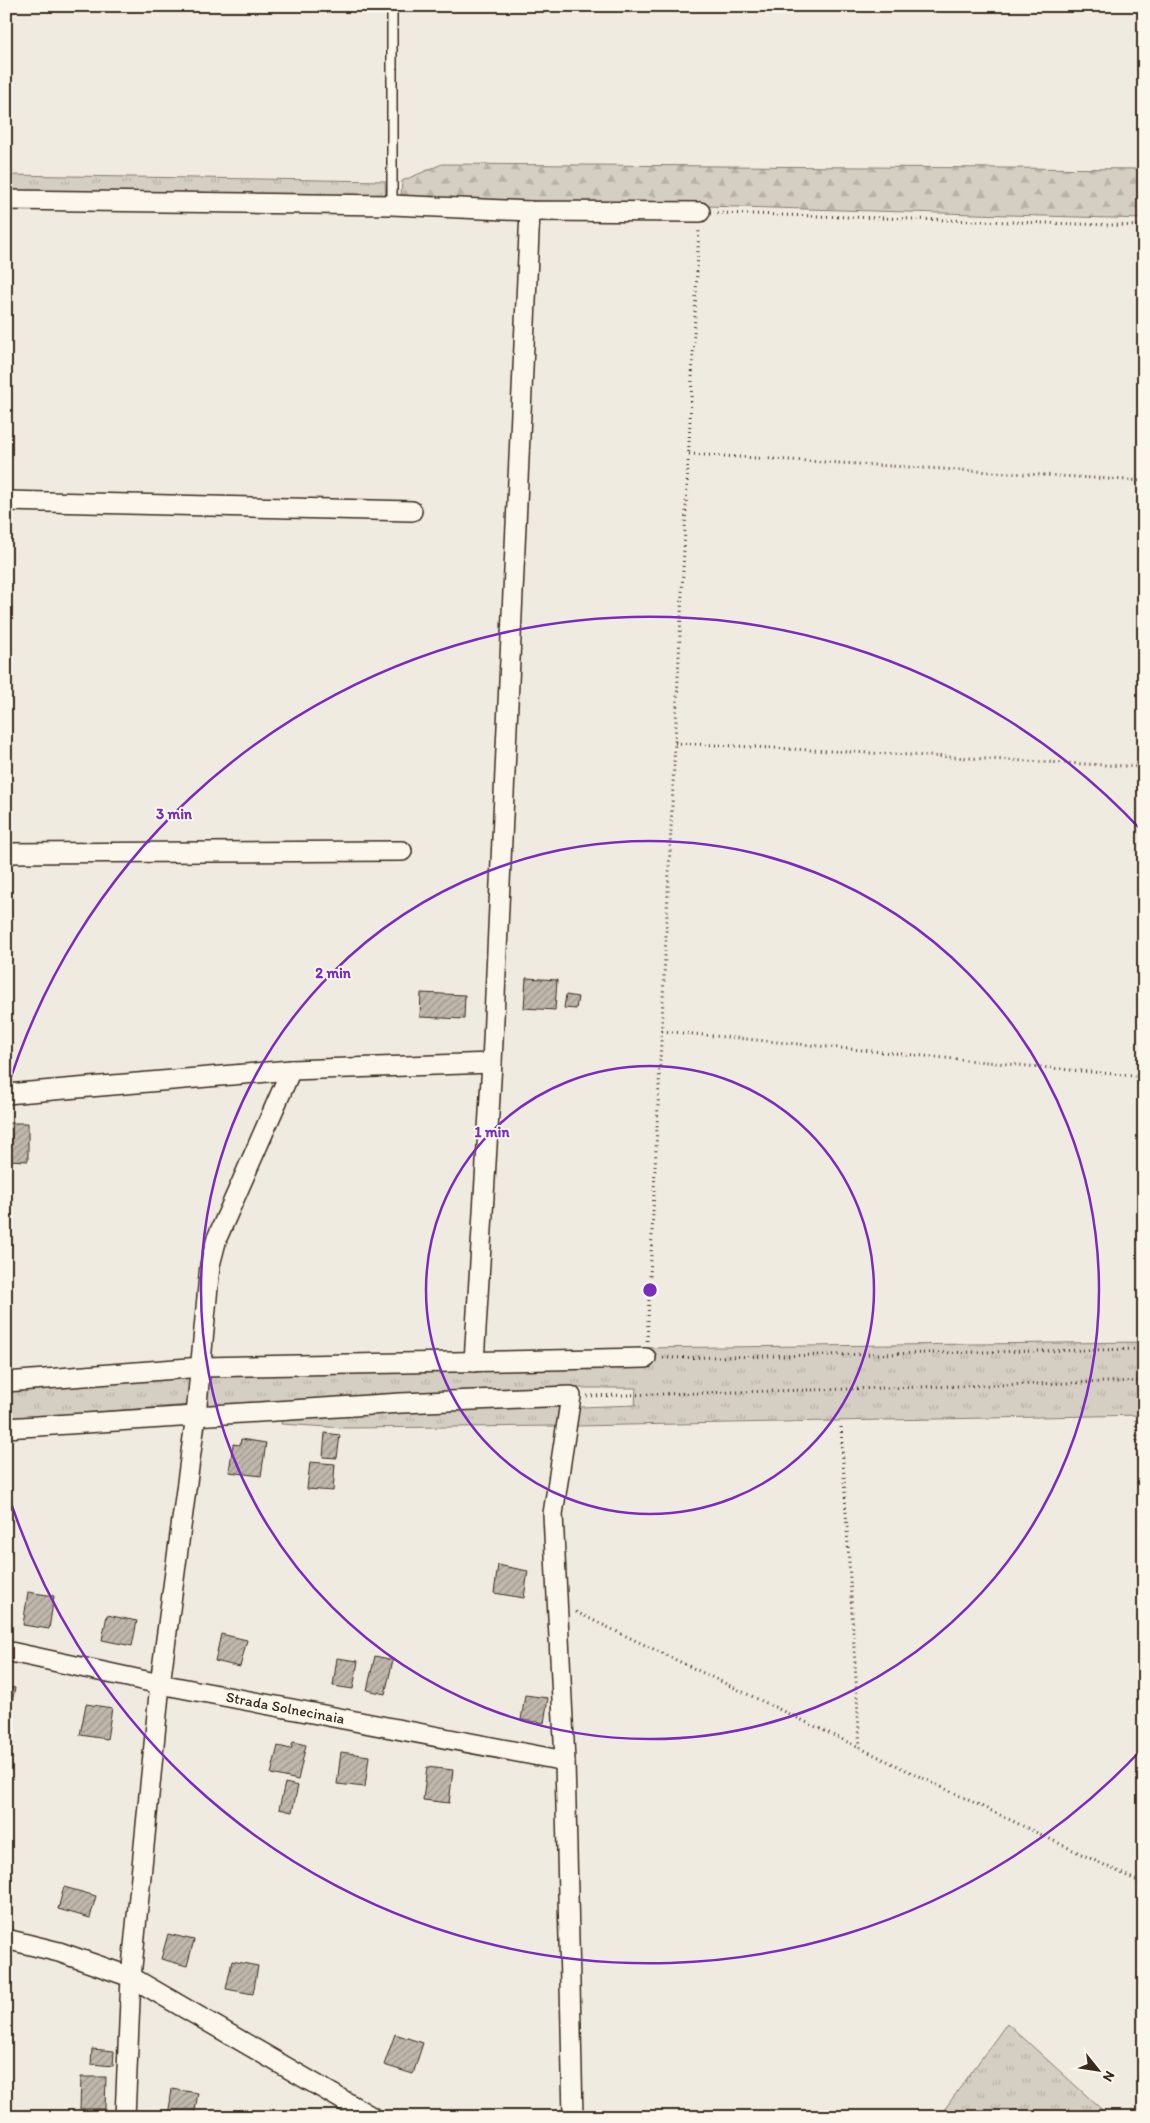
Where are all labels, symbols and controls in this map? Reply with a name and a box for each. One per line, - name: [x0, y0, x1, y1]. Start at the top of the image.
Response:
- text: 3 min: [156, 805, 193, 823]
- text: 2 min: [315, 964, 352, 982]
- text: 1 min: [475, 1123, 510, 1141]
- centre of rings: [641, 1281, 659, 1299]
- street label: Strada Solnecinaia: [224, 1688, 347, 1728]
- north arrow: [1072, 2046, 1122, 2096]
- text: N: [1099, 2068, 1119, 2085]

